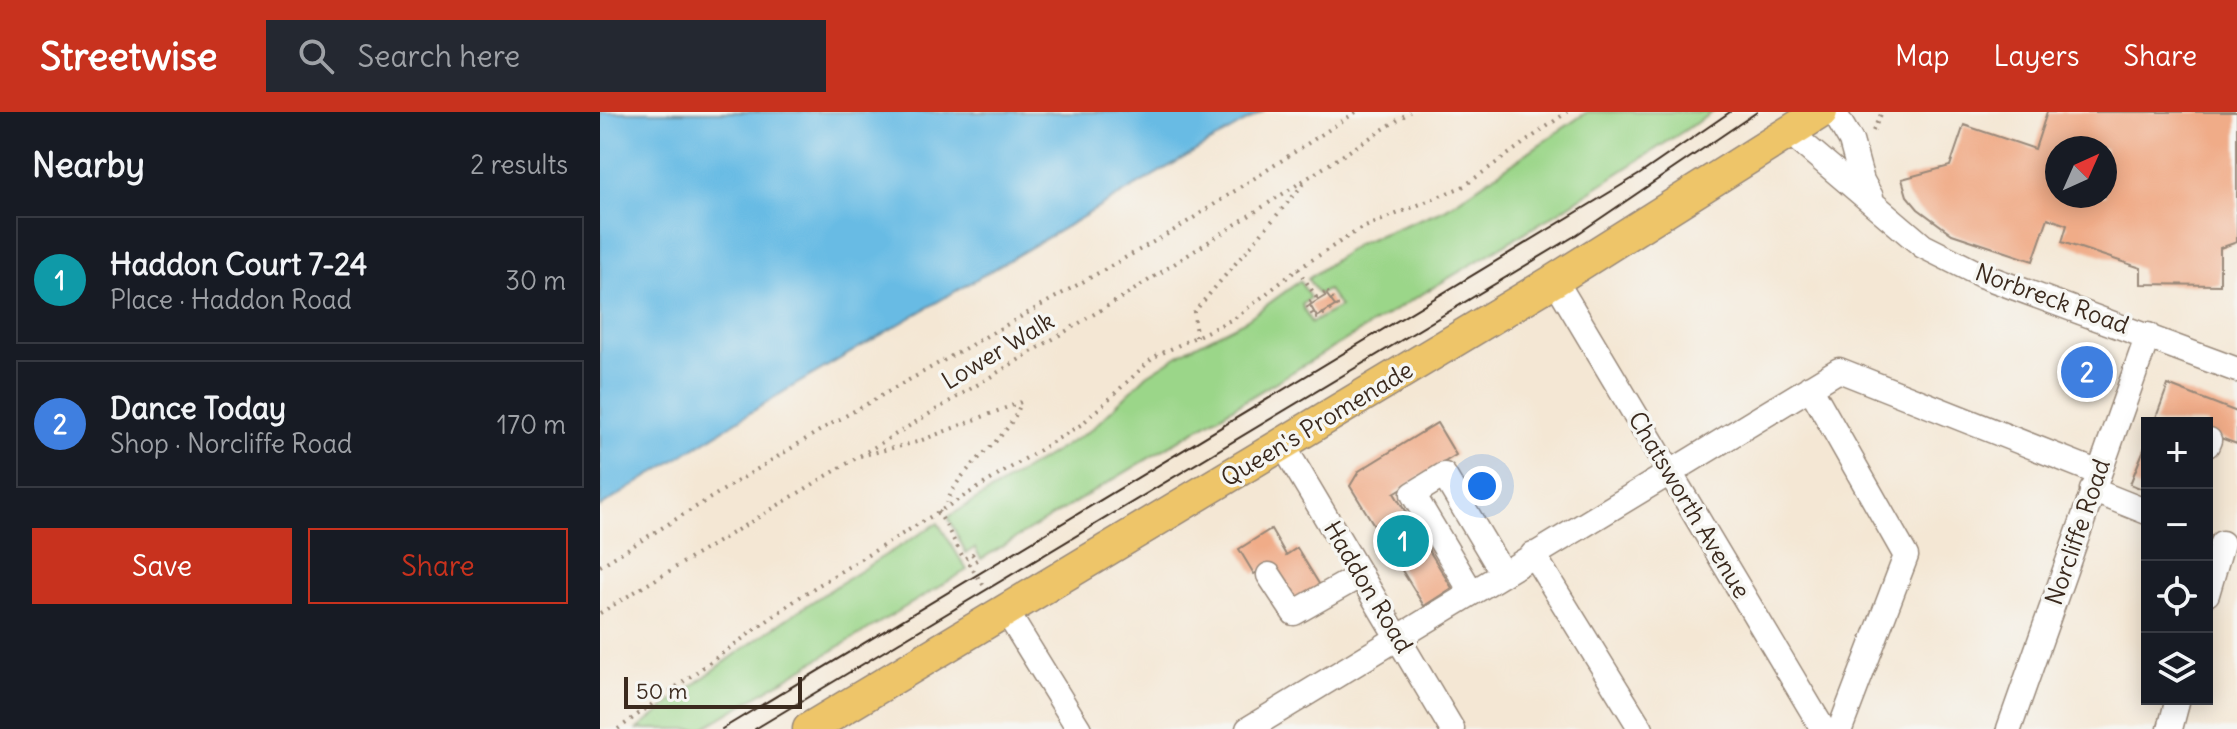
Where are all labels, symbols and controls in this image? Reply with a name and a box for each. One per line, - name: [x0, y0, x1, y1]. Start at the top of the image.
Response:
- search box: [266, 20, 826, 92]
- text: Streetwise: [40, 33, 218, 80]
- icon: search: [294, 34, 338, 78]
- text: Search here: [358, 37, 520, 75]
- text: Map: [1895, 38, 1950, 74]
- text: Layers: [1994, 38, 2080, 74]
- text: Share: [2124, 38, 2197, 74]
- north arrow: [2045, 136, 2117, 208]
- text: Nearby: [32, 143, 145, 186]
- text: 2 results: [470, 148, 568, 181]
- text: Haddon Court 7-24: [110, 245, 367, 283]
- street label: Norbreck Road: [1971, 256, 2133, 340]
- text: 1: [55, 264, 65, 297]
- text: 30 m: [505, 264, 566, 297]
- text: Place · Haddon Road: [110, 283, 352, 316]
- street label: Lower Walk: [936, 305, 1059, 395]
- pin: 2: [2061, 342, 2113, 402]
- street label: Queen's Promenade: [1215, 354, 1418, 492]
- text: Dance Today: [110, 389, 286, 427]
- street label: Chatsworth Avenue: [1622, 406, 1757, 603]
- text: 2: [53, 408, 67, 441]
- text: 170 m: [497, 408, 566, 441]
- map controls: [2141, 417, 2213, 705]
- button: +: [2141, 417, 2213, 489]
- text: Shop · Norcliffe Road: [110, 427, 352, 460]
- street label: Norcliffe Road: [2038, 455, 2116, 609]
- your location: [1462, 466, 1502, 506]
- button: −: [2141, 489, 2213, 561]
- pin: 1: [1377, 511, 1429, 571]
- street label: Haddon Road: [1318, 515, 1420, 658]
- button: Save: [32, 528, 292, 604]
- button: Share: [308, 528, 568, 604]
- button: locate: [2141, 561, 2213, 633]
- button: layers: [2141, 633, 2213, 705]
- scale bar: [624, 673, 802, 709]
- text: 50 m: [636, 677, 688, 705]

